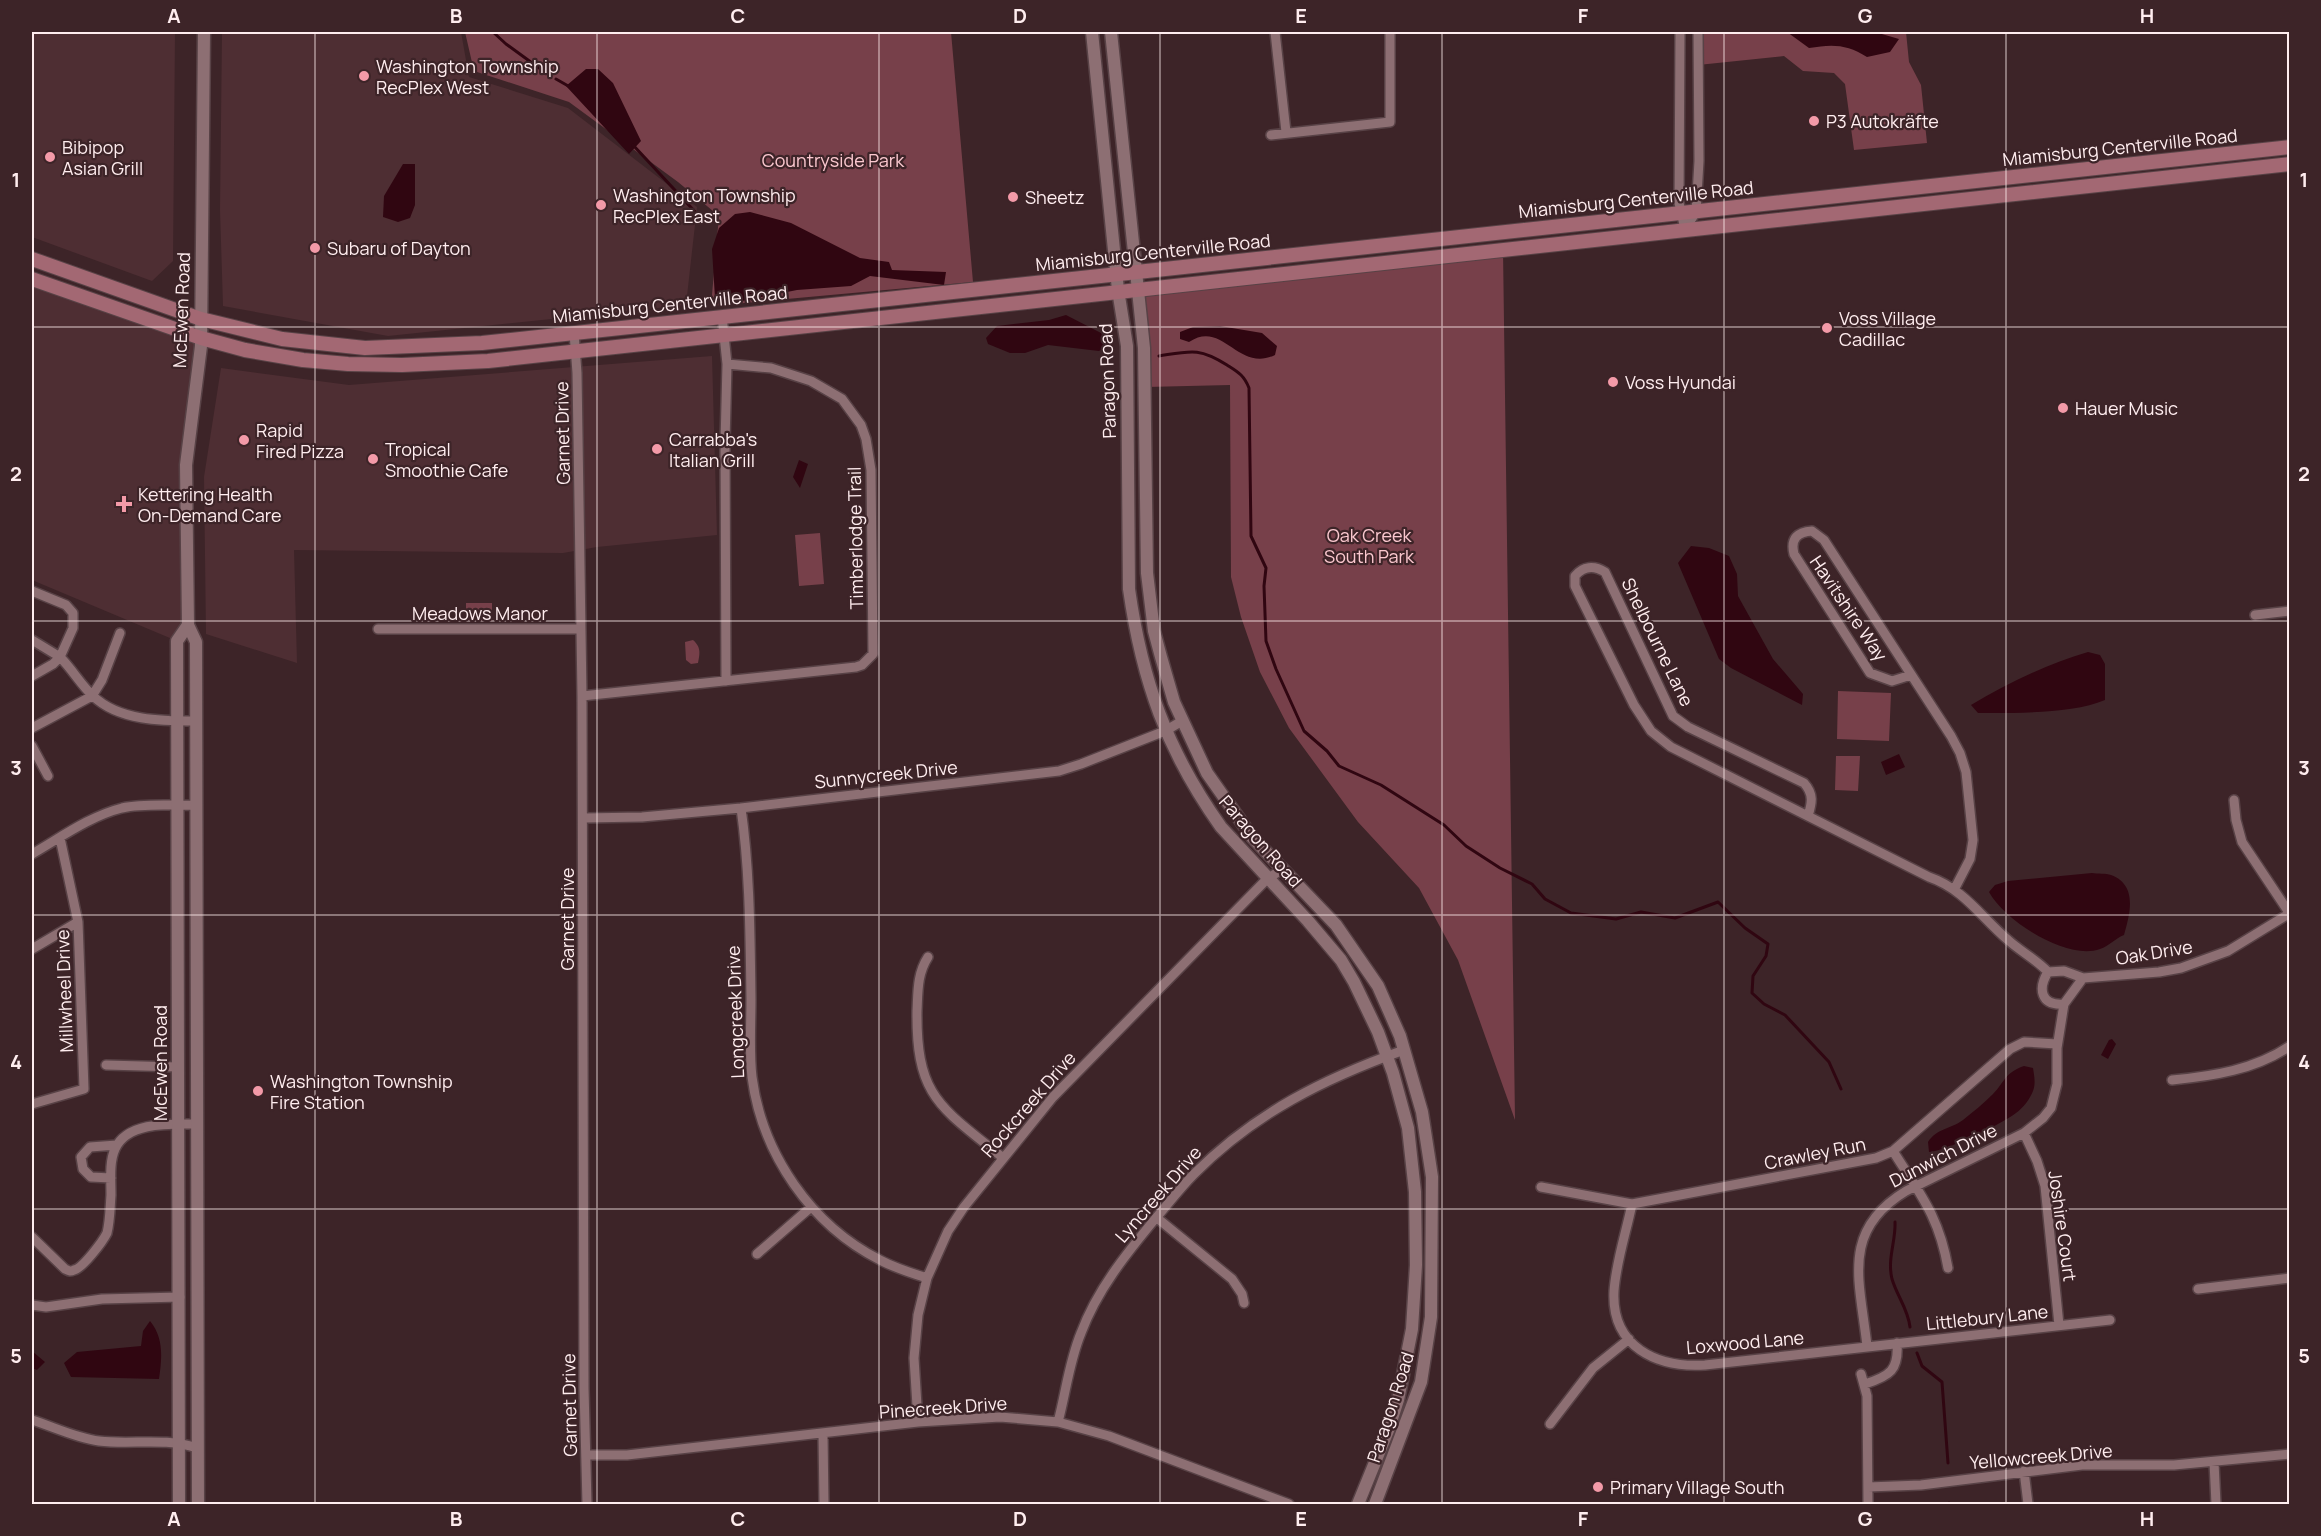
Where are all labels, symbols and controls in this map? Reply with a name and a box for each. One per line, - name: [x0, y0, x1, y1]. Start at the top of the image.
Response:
- text: A: [167, 2, 181, 29]
- text: B: [450, 2, 463, 29]
- text: C: [731, 2, 745, 29]
- text: D: [1013, 2, 1027, 29]
- text: E: [1295, 2, 1307, 29]
- text: F: [1578, 2, 1589, 29]
- text: G: [1858, 2, 1873, 29]
- text: H: [2140, 2, 2154, 29]
- place label: Washington Township RecPlex West: [376, 54, 559, 99]
- marker: Washington Township RecPlex West: [357, 69, 371, 83]
- place label: P3 Autokräfte: [1826, 109, 1939, 133]
- marker: P3 Autokräfte: [1807, 114, 1821, 128]
- street label: Miamisburg Centerville Road: [2001, 123, 2239, 171]
- place label: Bibipop Asian Grill: [62, 135, 143, 180]
- park label: Countryside Park: [762, 148, 905, 172]
- marker: Bibipop Asian Grill: [43, 150, 57, 164]
- text: 1: [12, 166, 20, 193]
- text: 1: [2300, 166, 2308, 193]
- street label: Miamisburg Centerville Road: [1517, 175, 1755, 223]
- place label: Washington Township RecPlex East: [613, 183, 796, 228]
- place label: Sheetz: [1025, 185, 1085, 209]
- marker: Sheetz: [1006, 190, 1020, 204]
- marker: Washington Township RecPlex East: [594, 198, 608, 212]
- street label: Miamisburg Centerville Road: [1034, 228, 1272, 276]
- place label: Subaru of Dayton: [327, 236, 471, 260]
- marker: Subaru of Dayton: [308, 241, 322, 255]
- street label: McEwen Road: [167, 252, 195, 368]
- street label: Miamisburg Centerville Road: [551, 280, 789, 328]
- place label: Voss Village Cadillac: [1839, 306, 1936, 351]
- marker: Voss Village Cadillac: [1820, 321, 1834, 335]
- street label: Paragon Road: [1093, 323, 1121, 439]
- place label: Voss Hyundai: [1625, 370, 1736, 394]
- marker: Voss Hyundai: [1606, 375, 1620, 389]
- street label: Garnet Drive: [549, 381, 575, 485]
- place label: Hauer Music: [2075, 396, 2178, 420]
- marker: Hauer Music: [2056, 401, 2070, 415]
- place label: Rapid Fired Pizza: [256, 418, 344, 463]
- place label: Carrabba's Italian Grill: [669, 427, 757, 472]
- marker: Rapid Fired Pizza: [237, 433, 251, 447]
- place label: Tropical Smoothie Cafe: [385, 437, 508, 482]
- marker: Carrabba's Italian Grill: [650, 442, 664, 456]
- marker: Tropical Smoothie Cafe: [366, 452, 380, 466]
- text: 2: [10, 460, 22, 487]
- text: 2: [2298, 460, 2310, 487]
- street label: Timberlodge Trail: [842, 467, 868, 609]
- place label: Kettering Health On-Demand Care: [138, 482, 281, 527]
- marker: Kettering Health On-Demand Care: [115, 495, 133, 513]
- park label: Oak Creek South Park: [1324, 523, 1415, 568]
- street label: Havitshire Way: [1805, 551, 1893, 666]
- street label: Shelbourne Lane: [1617, 574, 1699, 710]
- street label: Meadows Manor: [412, 601, 548, 625]
- text: 3: [10, 754, 22, 781]
- text: 3: [2298, 754, 2310, 781]
- street label: Sunnycreek Drive: [813, 755, 959, 793]
- street label: Paragon Road: [1214, 790, 1308, 892]
- street label: Garnet Drive: [555, 867, 579, 971]
- street label: Millwheel Drive: [50, 929, 78, 1053]
- street label: Oak Drive: [2114, 934, 2194, 970]
- street label: Longcreek Drive: [721, 945, 749, 1079]
- street label: McEwen Road: [148, 1005, 172, 1121]
- street label: Rockcreek Drive: [975, 1046, 1081, 1162]
- text: 4: [10, 1048, 22, 1075]
- text: 4: [2298, 1048, 2310, 1075]
- place label: Washington Township Fire Station: [270, 1069, 453, 1114]
- marker: Washington Township Fire Station: [251, 1084, 265, 1098]
- street label: Dunwich Drive: [1885, 1118, 2001, 1192]
- street label: Crawley Run: [1762, 1131, 1868, 1175]
- street label: Lyncreek Drive: [1109, 1141, 1207, 1247]
- street label: Joshire Court: [2043, 1169, 2083, 1283]
- street label: Littlebury Lane: [1925, 1299, 2049, 1335]
- street label: Loxwood Lane: [1685, 1325, 1805, 1359]
- text: 5: [10, 1342, 22, 1369]
- text: 5: [2298, 1342, 2310, 1369]
- street label: Paragon Road: [1361, 1349, 1419, 1465]
- street label: Garnet Drive: [556, 1353, 582, 1457]
- street label: Pinecreek Drive: [878, 1391, 1008, 1423]
- street label: Yellowcreek Drive: [1969, 1438, 2113, 1474]
- place label: Primary Village South: [1610, 1475, 1785, 1499]
- marker: Primary Village South: [1591, 1480, 1605, 1494]
- text: A: [167, 1505, 181, 1532]
- text: B: [450, 1505, 463, 1532]
- text: C: [731, 1505, 745, 1532]
- text: D: [1013, 1505, 1027, 1532]
- text: E: [1295, 1505, 1307, 1532]
- text: F: [1578, 1505, 1589, 1532]
- text: G: [1858, 1505, 1873, 1532]
- text: H: [2140, 1505, 2154, 1532]

